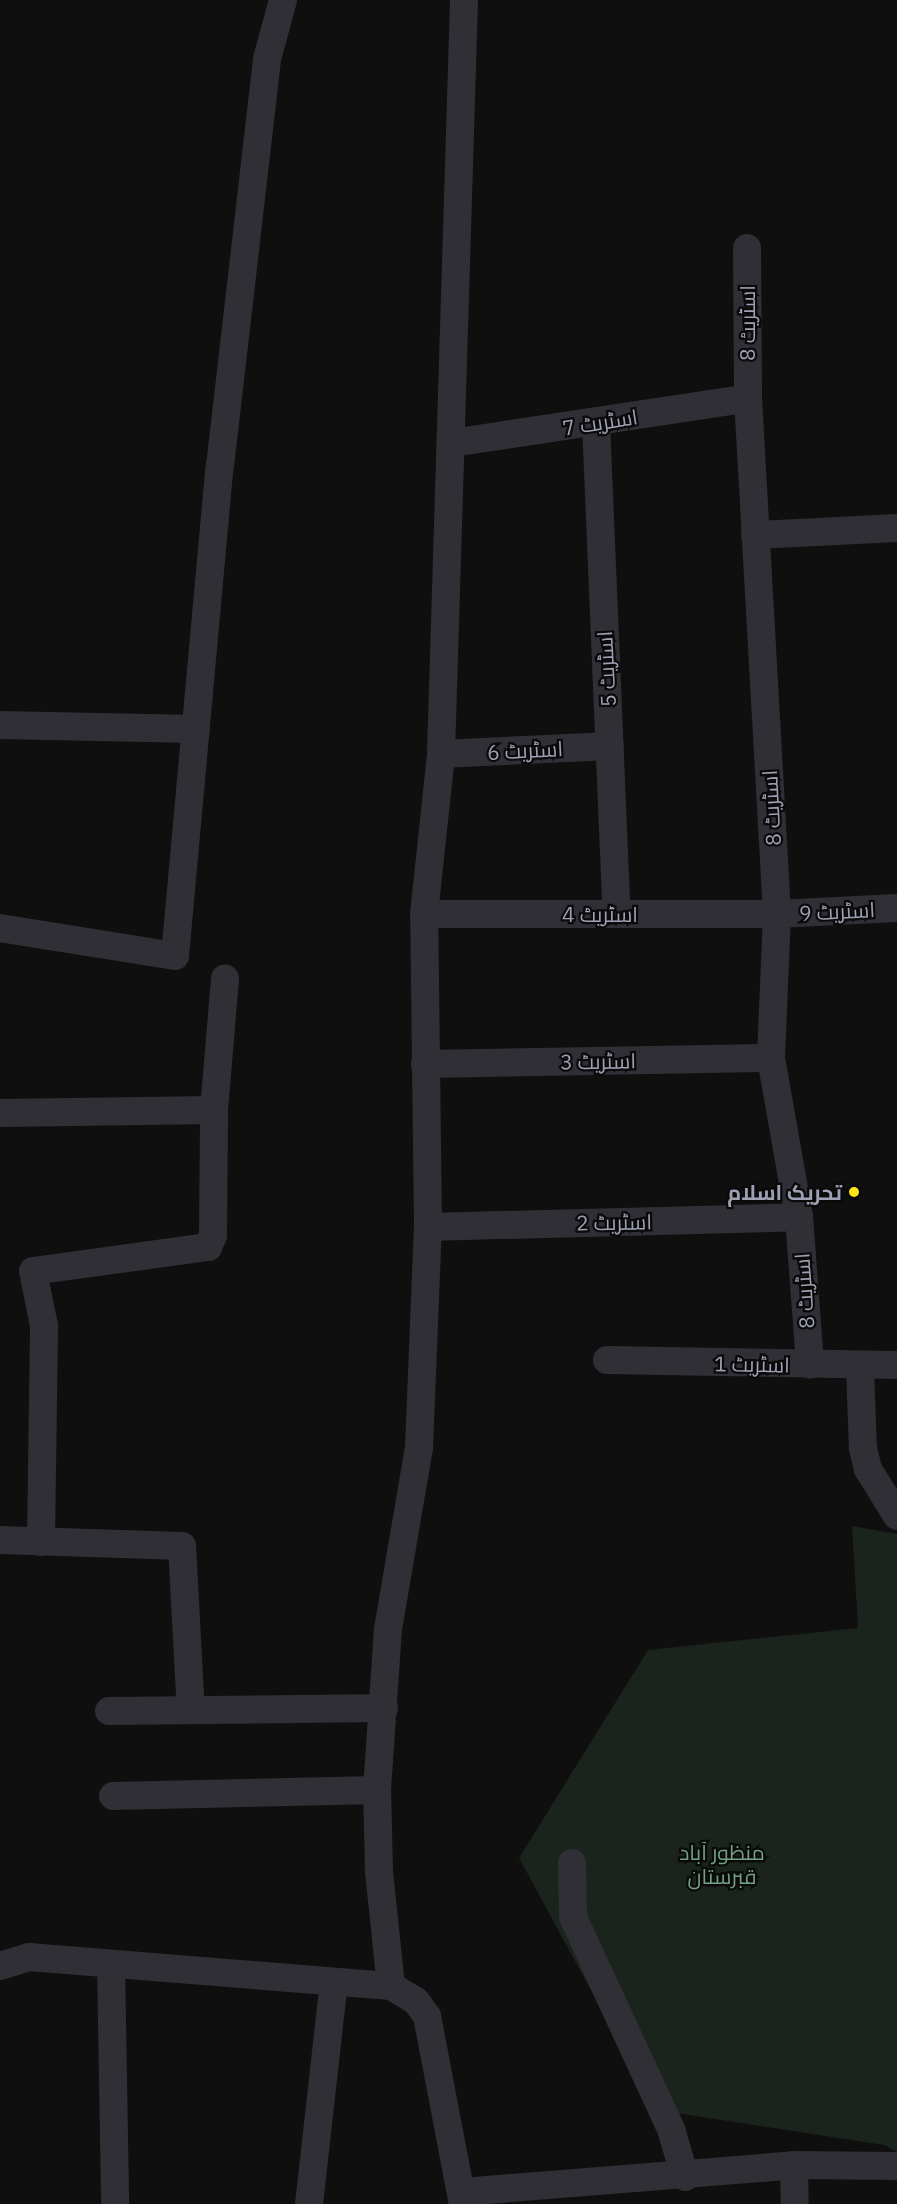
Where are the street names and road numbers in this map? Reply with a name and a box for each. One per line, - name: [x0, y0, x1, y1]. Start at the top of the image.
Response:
- street label: اسٹریٹ 8: [734, 285, 760, 361]
- street label: اسٹریٹ 7: [561, 404, 639, 440]
- street label: اسٹریٹ 5: [591, 630, 621, 708]
- street label: اسٹریٹ 6: [486, 735, 564, 765]
- street label: اسٹریٹ 8: [756, 769, 786, 847]
- street label: اسٹریٹ 9: [798, 896, 876, 926]
- street label: اسٹریٹ 4: [562, 901, 638, 927]
- street label: اسٹریٹ 3: [560, 1048, 636, 1074]
- street label: اسٹریٹ 2: [576, 1209, 652, 1235]
- street label: اسٹریٹ 8: [789, 1252, 819, 1330]
- street label: اسٹریٹ 1: [714, 1351, 790, 1377]

